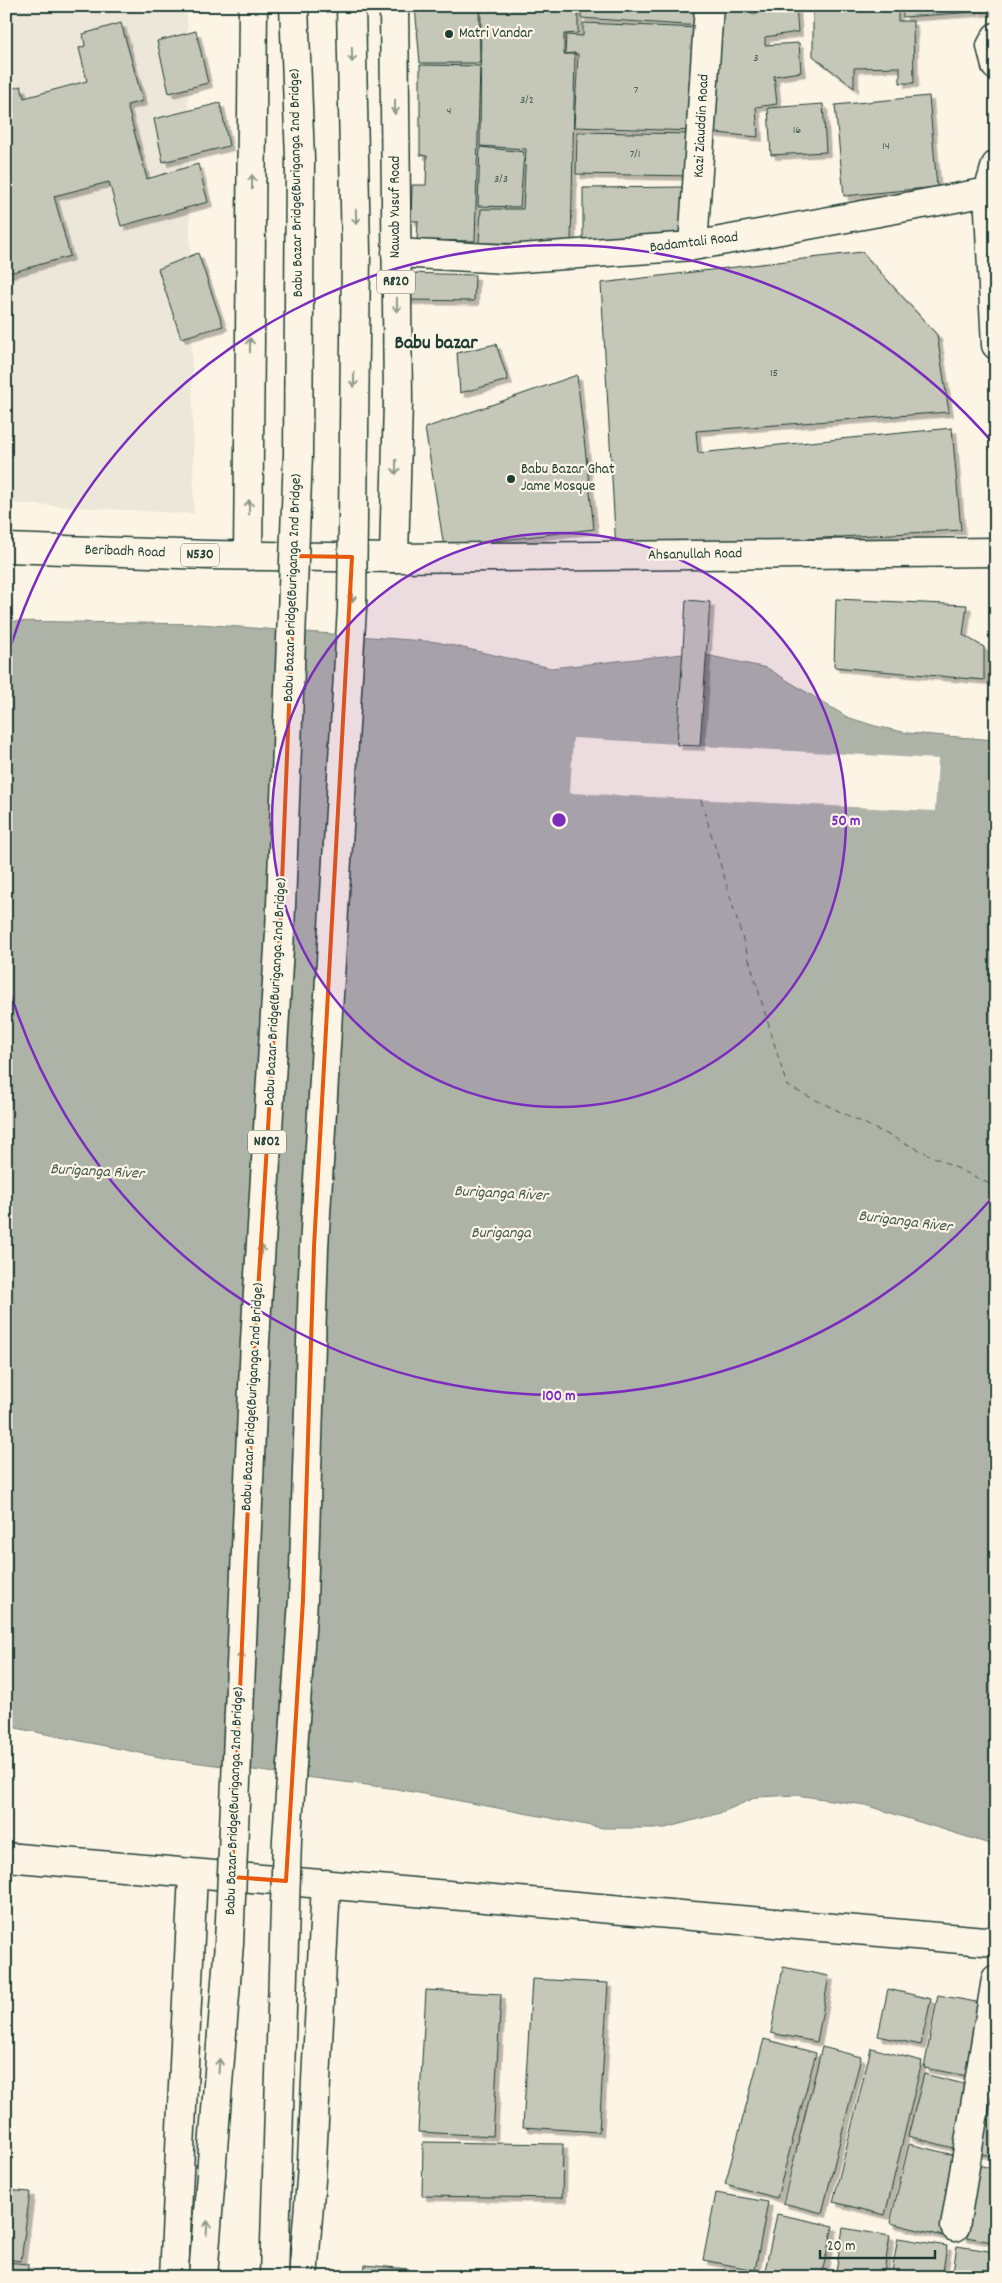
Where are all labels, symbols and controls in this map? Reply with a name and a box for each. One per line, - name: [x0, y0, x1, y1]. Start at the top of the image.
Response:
- place label: Matri Vandar: [459, 23, 533, 45]
- marker: Matri Vandar: [443, 28, 455, 40]
- one-way arrow: [347, 46, 357, 63]
- house number: 3: [753, 50, 759, 67]
- street label: Babu Bazar Bridge(Buriganga 2nd Bridge): [284, 68, 310, 297]
- street label: Kazi Ziauddin Road: [688, 74, 716, 178]
- house number: 7: [634, 82, 639, 99]
- house number: 3/2: [520, 92, 534, 109]
- one-way arrow: [390, 99, 400, 115]
- house number: 4: [447, 103, 452, 120]
- house number: 16: [793, 122, 801, 139]
- house number: 14: [882, 138, 890, 155]
- house number: 7/1: [630, 146, 640, 163]
- street label: Nawab Yusuf Road: [385, 156, 407, 258]
- house number: 3/3: [494, 171, 508, 188]
- one-way arrow: [247, 174, 256, 190]
- one-way arrow: [351, 209, 360, 225]
- street label: Badamtali Road: [649, 227, 739, 259]
- road number: R820: [377, 270, 415, 294]
- one-way arrow: [392, 296, 402, 313]
- district label: Babu bazar: [394, 330, 478, 358]
- one-way arrow: [245, 337, 255, 353]
- house number: 15: [770, 365, 778, 382]
- one-way arrow: [349, 372, 359, 388]
- one-way arrow: [392, 459, 401, 475]
- place label: Babu Bazar Ghat Jame Mosque: [521, 459, 615, 498]
- street label: Babu Bazar Bridge(Buriganga 2nd Bridge): [278, 473, 308, 703]
- marker: Babu Bazar Ghat Jame Mosque: [505, 473, 517, 485]
- one-way arrow: [244, 499, 254, 516]
- street label: Beribadh Road: [84, 540, 166, 564]
- street label: Ahsanullah Road: [648, 543, 742, 567]
- road number: N530: [181, 544, 219, 566]
- one-way arrow: [347, 586, 357, 603]
- centre of rings: [550, 811, 568, 829]
- text: 50 m: [832, 811, 860, 833]
- street label: Babu Bazar Bridge(Buriganga 2nd Bridge): [259, 877, 293, 1107]
- road number: N802: [248, 1130, 286, 1154]
- water label: Buriganga River: [50, 1158, 146, 1186]
- water label: Buriganga River: [454, 1180, 550, 1208]
- water label: Buriganga River: [857, 1205, 955, 1239]
- water label: Buriganga: [471, 1222, 532, 1245]
- one-way arrow: [256, 1244, 265, 1260]
- street label: Babu Bazar Bridge(Buriganga 2nd Bridge): [236, 1282, 270, 1512]
- text: 100 m: [542, 1386, 576, 1408]
- one-way arrow: [237, 1651, 246, 1667]
- street label: Babu Bazar Bridge(Buriganga 2nd Bridge): [220, 1686, 250, 1916]
- one-way arrow: [215, 2058, 224, 2074]
- one-way arrow: [202, 2220, 212, 2236]
- scale bar: [820, 2228, 934, 2260]
- text: 20 m: [827, 2236, 855, 2258]

